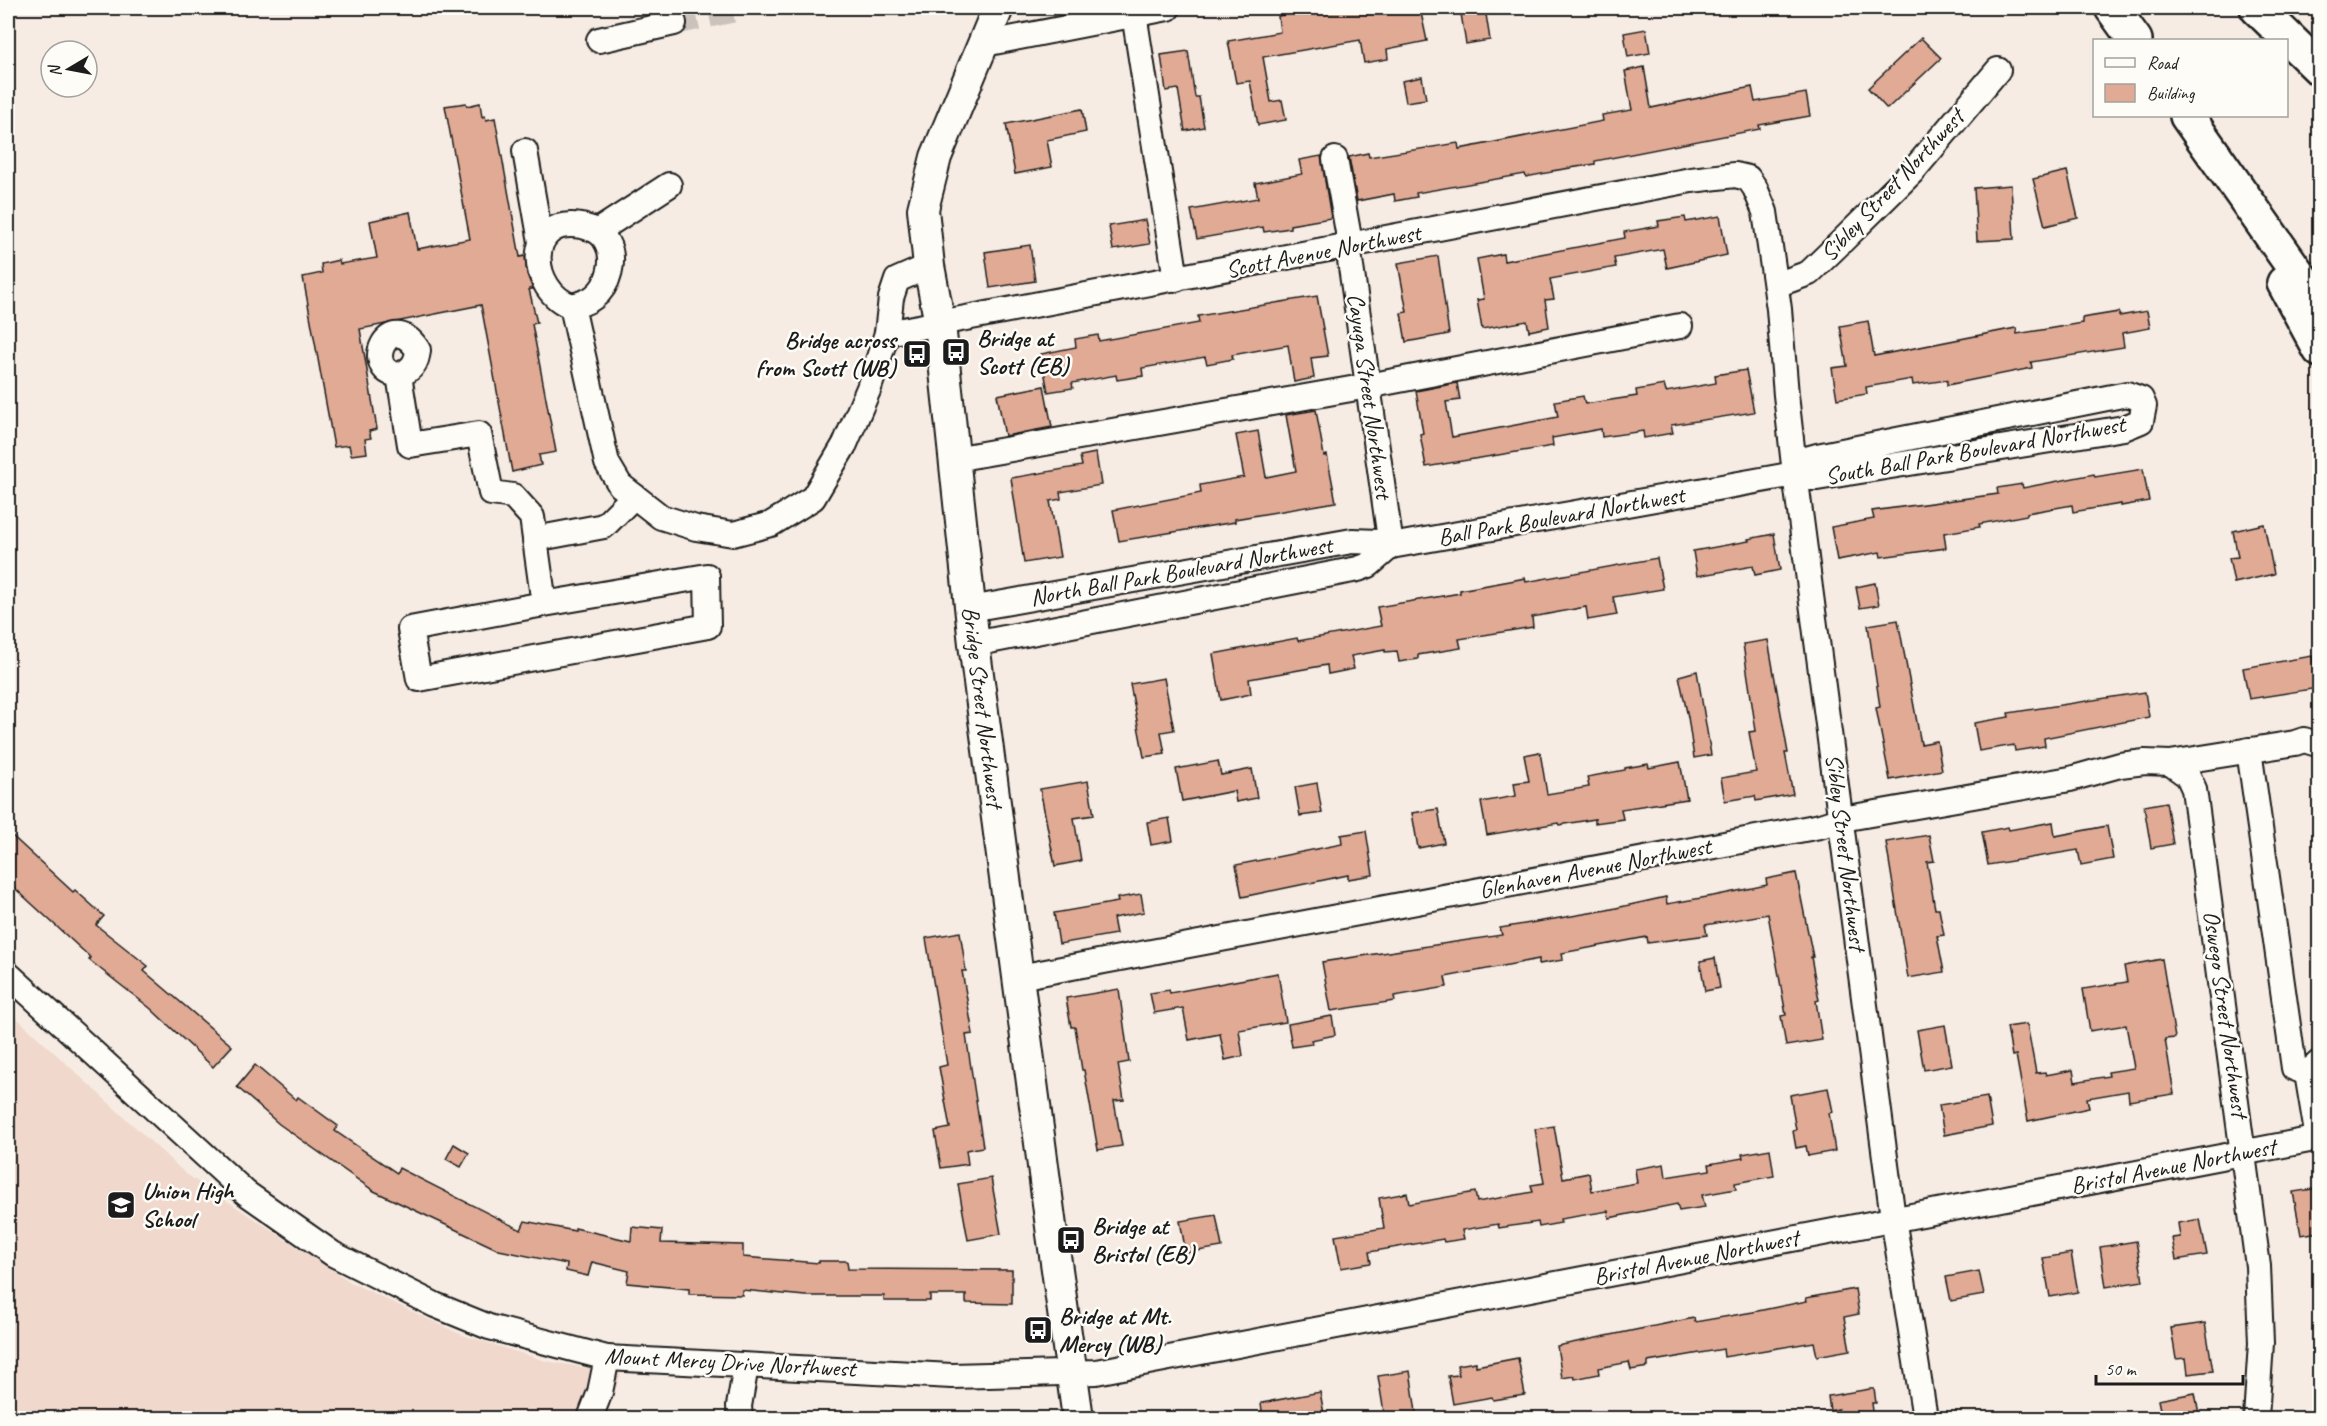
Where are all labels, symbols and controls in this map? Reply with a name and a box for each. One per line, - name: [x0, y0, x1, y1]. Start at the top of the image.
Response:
- north arrow: [39, 39, 99, 99]
- legend: [2093, 39, 2288, 117]
- text: Road: [2147, 52, 2180, 74]
- text: N: [44, 62, 66, 78]
- text: Building: [2147, 82, 2196, 104]
- street label: Sibley Street Northwest: [1814, 100, 1972, 268]
- street label: Scott Avenue Northwest: [1223, 217, 1425, 285]
- street label: Cayuga Street Northwest: [1341, 291, 1400, 503]
- place label: Bridge at Scott (EB): [977, 323, 1071, 381]
- place label: Bridge across from Scott (WB): [756, 325, 899, 383]
- bus stop icon: Bridge at Scott (EB): [940, 336, 972, 368]
- bus stop icon: Bridge across from Scott (WB): [901, 338, 933, 370]
- street label: South Ball Park Boulevard Northwest: [1823, 408, 2129, 491]
- street label: Ball Park Boulevard Northwest: [1436, 479, 1688, 552]
- street label: North Ball Park Boulevard Northwest: [1028, 529, 1336, 612]
- street label: Bridge Street Northwest: [956, 605, 1011, 812]
- street label: Sibley Street Northwest: [1819, 752, 1873, 955]
- street label: Glenhaven Avenue Northwest: [1477, 830, 1715, 905]
- street label: Oswego Street Northwest: [2197, 909, 2256, 1122]
- street label: Bristol Avenue Northwest: [2068, 1131, 2281, 1201]
- place label: Union High School: [142, 1176, 235, 1234]
- school or university icon: Union High School: [105, 1189, 137, 1221]
- place label: Bridge at Bristol (EB): [1092, 1211, 1196, 1269]
- street label: Bristol Avenue Northwest: [1591, 1222, 1804, 1292]
- bus stop icon: Bridge at Bristol (EB): [1055, 1224, 1087, 1256]
- place label: Bridge at Mt. Mercy (WB): [1059, 1301, 1172, 1359]
- bus stop icon: Bridge at Mt. Mercy (WB): [1022, 1314, 1054, 1346]
- street label: Mount Mercy Drive Northwest: [604, 1340, 858, 1384]
- scale bar: [2096, 1348, 2243, 1386]
- text: 50 m: [2105, 1358, 2138, 1380]

